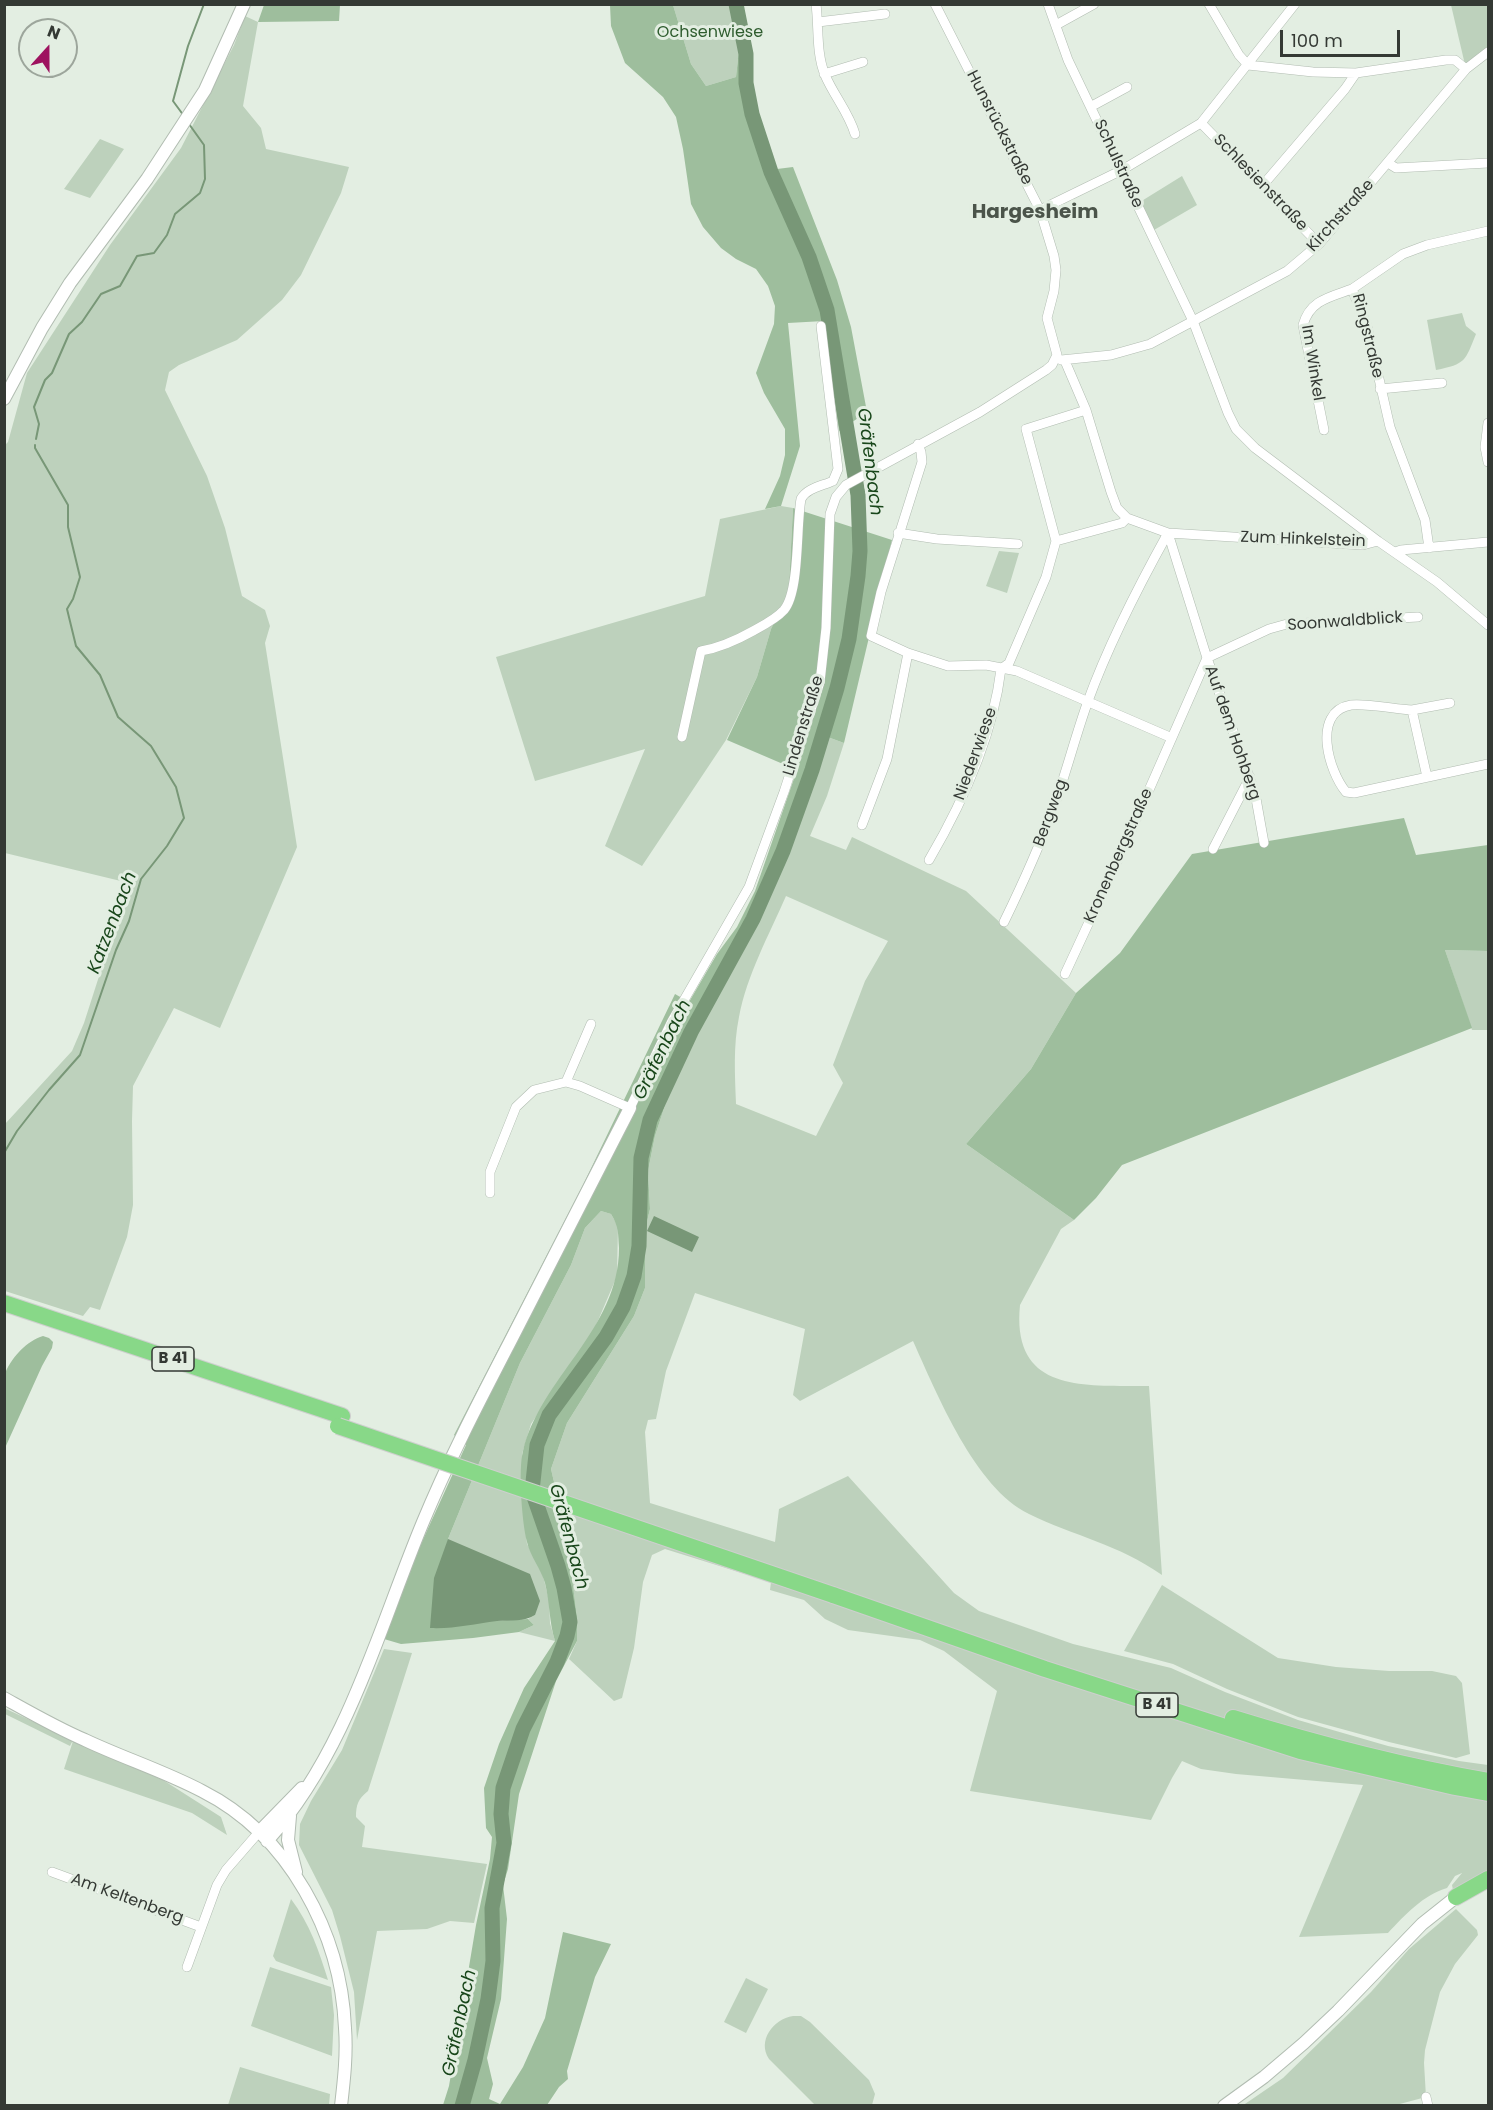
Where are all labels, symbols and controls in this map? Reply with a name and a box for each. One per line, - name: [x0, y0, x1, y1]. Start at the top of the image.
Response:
- north arrow: [18, 18, 78, 78]
- scale bar: [1283, 18, 1403, 56]
- text: N: [44, 20, 64, 45]
- park label: Ochsenwiese: [657, 23, 763, 43]
- text: 100 m: [1291, 28, 1343, 53]
- street label: Hunsrückstraße: [962, 68, 1036, 188]
- street label: Schulstraße: [1089, 117, 1147, 211]
- street label: Schlesienstraße: [1209, 131, 1311, 235]
- street label: Kirchstraße: [1303, 176, 1379, 256]
- district label: Hargesheim: [972, 201, 1098, 225]
- street label: Ringstraße: [1347, 292, 1387, 380]
- street label: Im Winkel: [1297, 324, 1327, 402]
- water label: Gräfenbach: [852, 407, 886, 517]
- street label: Zum Hinkelstein: [1240, 528, 1366, 552]
- street label: Soonwaldblick: [1287, 608, 1403, 636]
- street label: Auf dem Hohberg: [1200, 663, 1264, 803]
- street label: Lindenstraße: [780, 674, 828, 778]
- street label: Niederwiese: [950, 705, 1002, 803]
- street label: Bergweg: [1030, 777, 1072, 849]
- street label: Kronenbergstraße: [1081, 786, 1157, 926]
- water label: Katzenbach: [84, 869, 142, 977]
- water label: Gräfenbach: [630, 997, 696, 1103]
- road number: B 41: [152, 1347, 194, 1371]
- water label: Gräfenbach: [544, 1482, 592, 1592]
- road number: B 41: [1136, 1693, 1178, 1717]
- street label: Am Keltenberg: [68, 1870, 186, 1928]
- water label: Gräfenbach: [438, 1968, 482, 2078]

